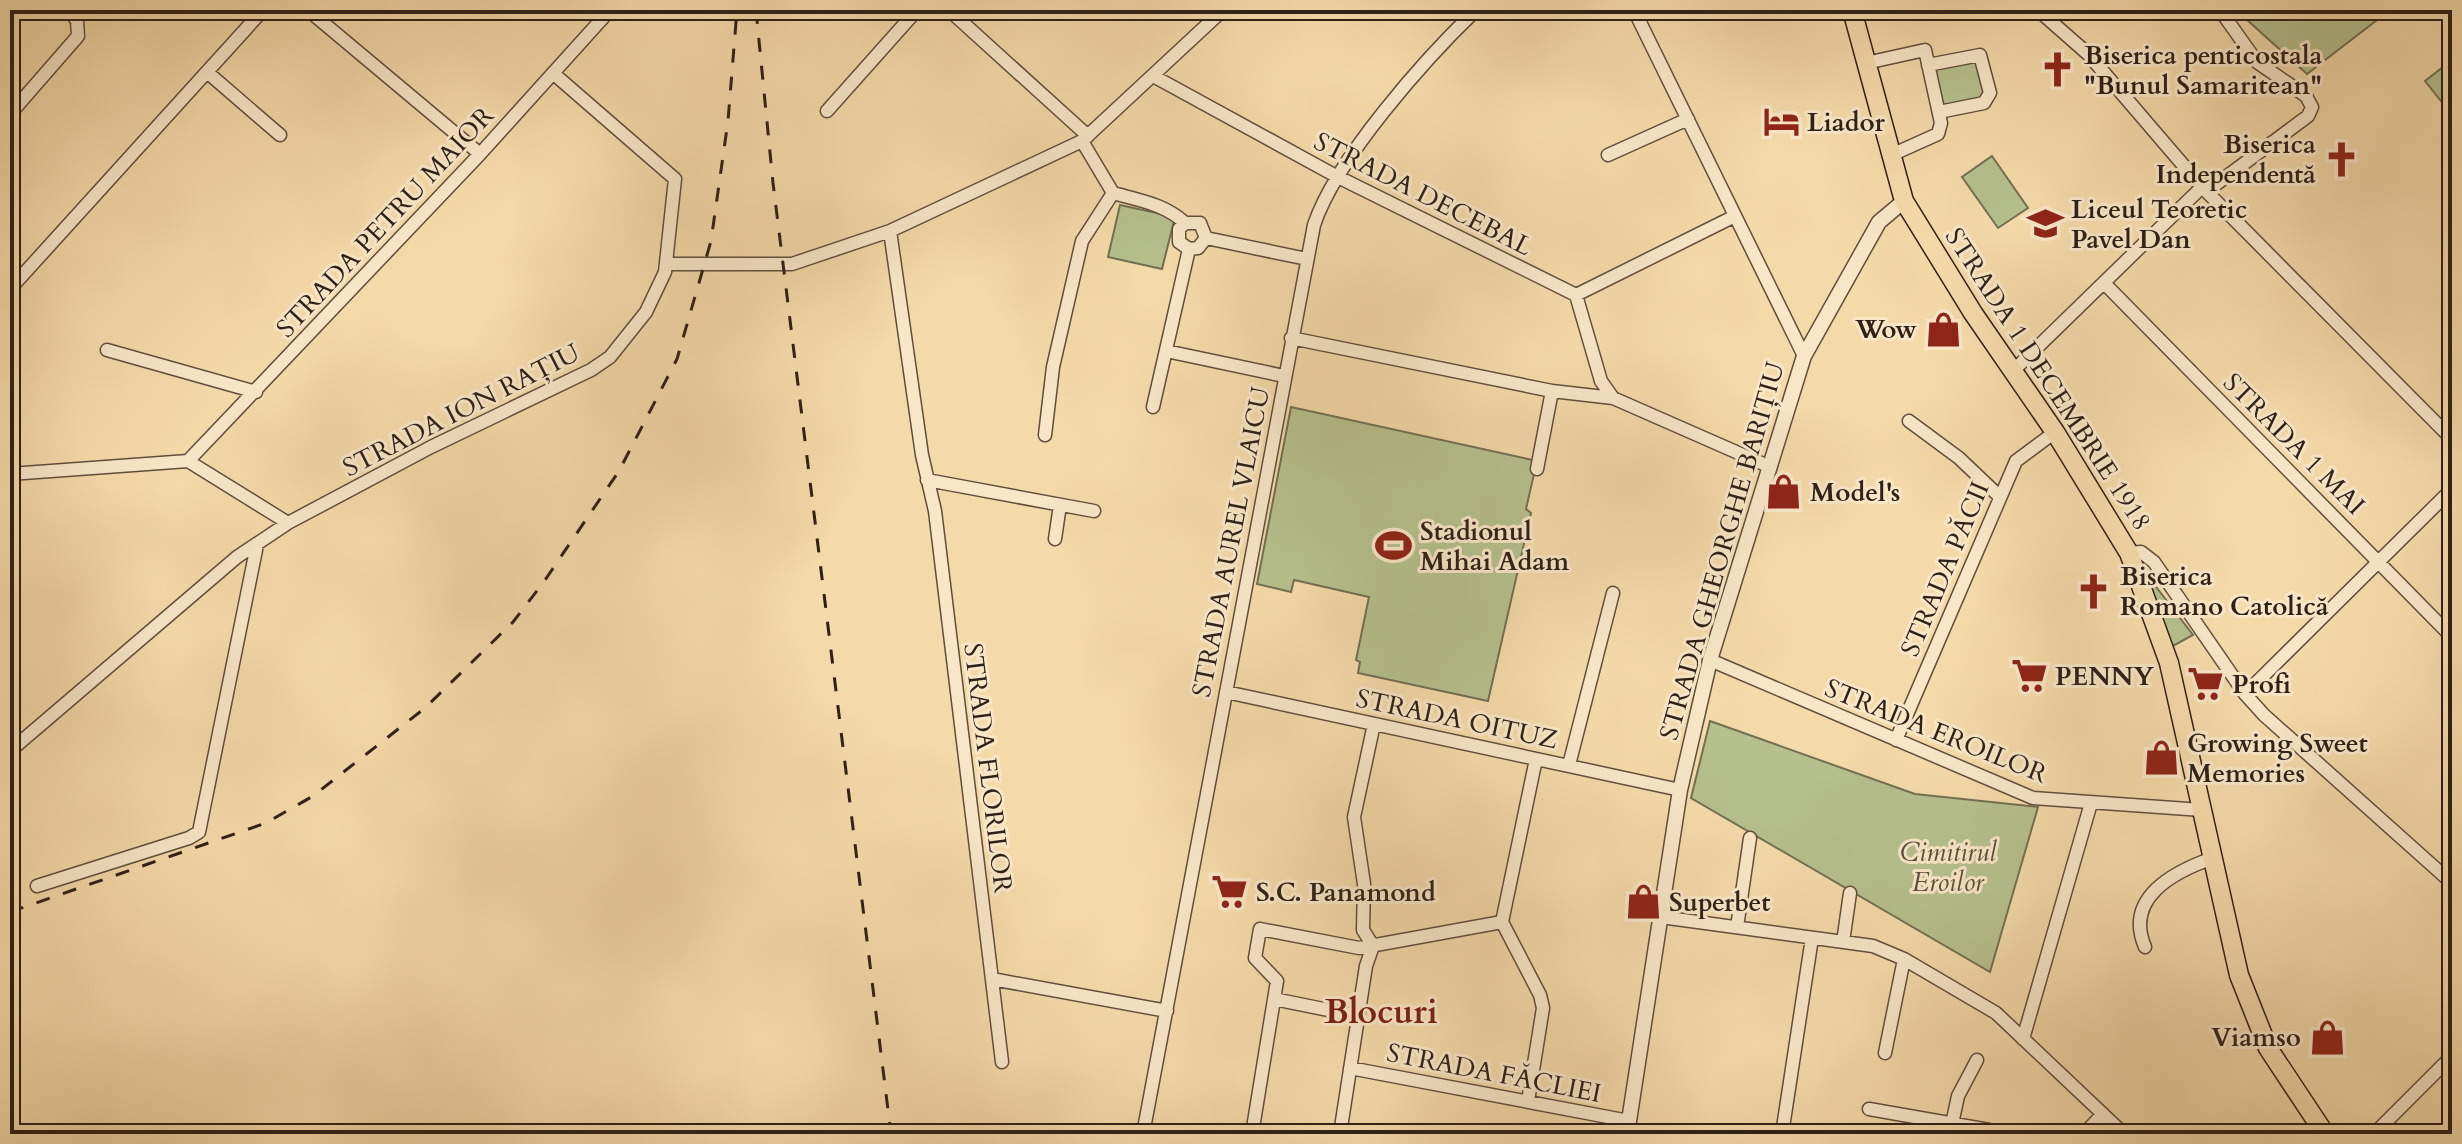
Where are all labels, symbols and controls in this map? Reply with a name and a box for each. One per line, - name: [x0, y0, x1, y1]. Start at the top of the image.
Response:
- place label: Biserica penticostala "Bunul Samaritean": [2084, 38, 2322, 103]
- church icon: Biserica penticostala "Bunul Samaritean": [2039, 51, 2077, 89]
- street label: STRADA PETRU MAIOR: [268, 99, 502, 345]
- hotel icon: Liador: [1762, 103, 1800, 141]
- place label: Liador: [1807, 105, 1885, 140]
- street label: STRADA DECEBAL: [1308, 124, 1538, 264]
- place label: Biserica Independentă: [2156, 127, 2316, 192]
- church icon: Biserica Independentă: [2323, 140, 2361, 178]
- place label: Liceul Teoretic Pavel Dan: [2071, 192, 2247, 257]
- school or university icon: Liceul Teoretic Pavel Dan: [2026, 205, 2064, 243]
- street label: STRADA 1 DECEMBRIE 1918: [1937, 221, 2159, 537]
- shop icon: Wow: [1924, 310, 1962, 348]
- place label: Wow: [1854, 312, 1917, 347]
- street label: STRADA ION RAȚIU: [337, 335, 585, 485]
- street label: STRADA GHEORGHE BARIȚIU: [1651, 358, 1793, 744]
- street label: STRADA 1 MAI: [2215, 365, 2373, 523]
- street label: STRADA AUREL VLAICU: [1184, 384, 1278, 700]
- shop icon: Model's: [1765, 473, 1803, 511]
- place label: Model's: [1810, 475, 1900, 510]
- street label: STRADA PĂCII: [1892, 476, 1998, 662]
- place label: Stadionul Mihai Adam: [1420, 514, 1569, 579]
- sports icon: Stadionul Mihai Adam: [1375, 527, 1413, 565]
- place label: Biserica Romano Catolică: [2120, 559, 2329, 624]
- church icon: Biserica Romano Catolică: [2075, 572, 2113, 610]
- street label: STRADA FLORILOR: [955, 641, 1021, 895]
- supermarket icon: PENNY: [2010, 657, 2048, 695]
- place label: PENNY: [2055, 659, 2154, 694]
- supermarket icon: Profi: [2187, 665, 2225, 703]
- place label: Profi: [2232, 667, 2291, 702]
- street label: STRADA EROILOR: [1820, 670, 2052, 792]
- street label: STRADA OITUZ: [1353, 681, 1561, 757]
- place label: Growing Sweet Memories: [2187, 726, 2368, 791]
- shop icon: Growing Sweet Memories: [2142, 739, 2180, 777]
- park label: Cimitirul Eroilor: [1900, 835, 1997, 900]
- supermarket icon: S.C. Panamond: [1211, 873, 1249, 911]
- place label: S.C. Panamond: [1256, 875, 1436, 910]
- shop icon: Superbet: [1624, 883, 1662, 921]
- place label: Superbet: [1669, 885, 1771, 920]
- district label: Blocuri: [1324, 989, 1438, 1035]
- shop icon: Viamso: [2308, 1018, 2346, 1056]
- place label: Viamso: [2211, 1020, 2301, 1055]
- street label: STRADA FĂCLIEI: [1384, 1035, 1604, 1111]

